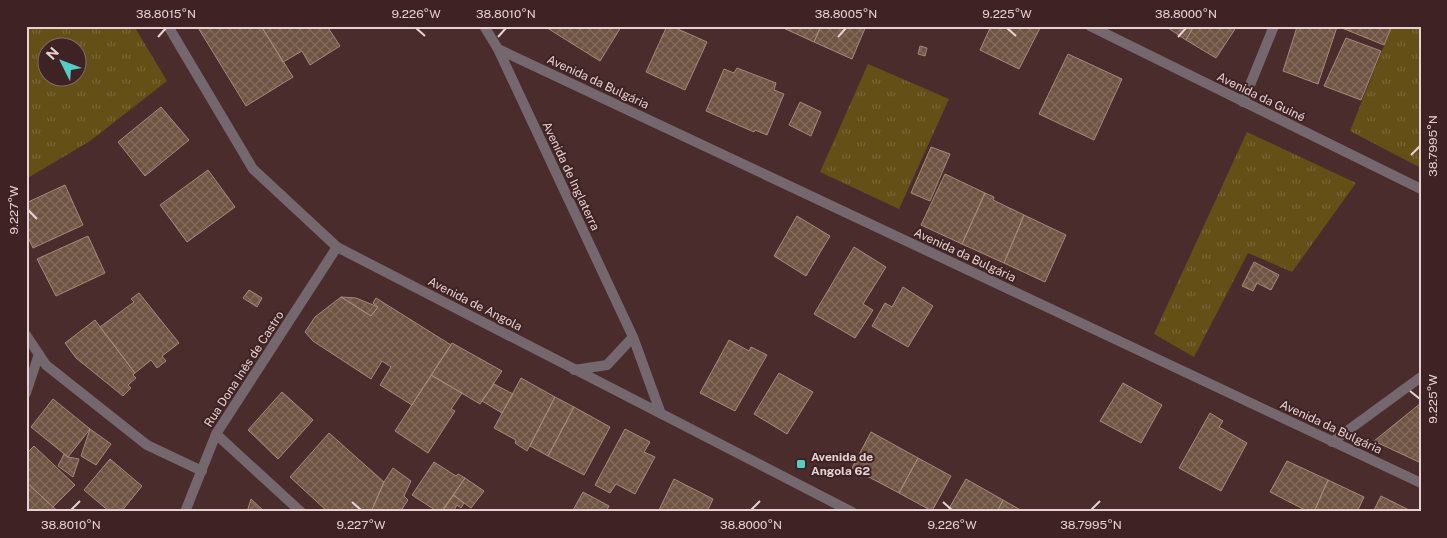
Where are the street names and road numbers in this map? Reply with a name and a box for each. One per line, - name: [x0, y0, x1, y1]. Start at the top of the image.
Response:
- street label: Avenida da Bulgária: [545, 52, 651, 112]
- street label: Avenida da Guiné: [1215, 70, 1308, 124]
- street label: Avenida de Inglaterra: [540, 119, 602, 233]
- street label: Avenida da Bulgária: [912, 225, 1018, 285]
- street label: Avenida de Angola: [426, 274, 524, 334]
- street label: Rua Dona Inês de Castro: [201, 308, 287, 430]
- street label: Avenida da Bulgária: [1278, 397, 1384, 457]

